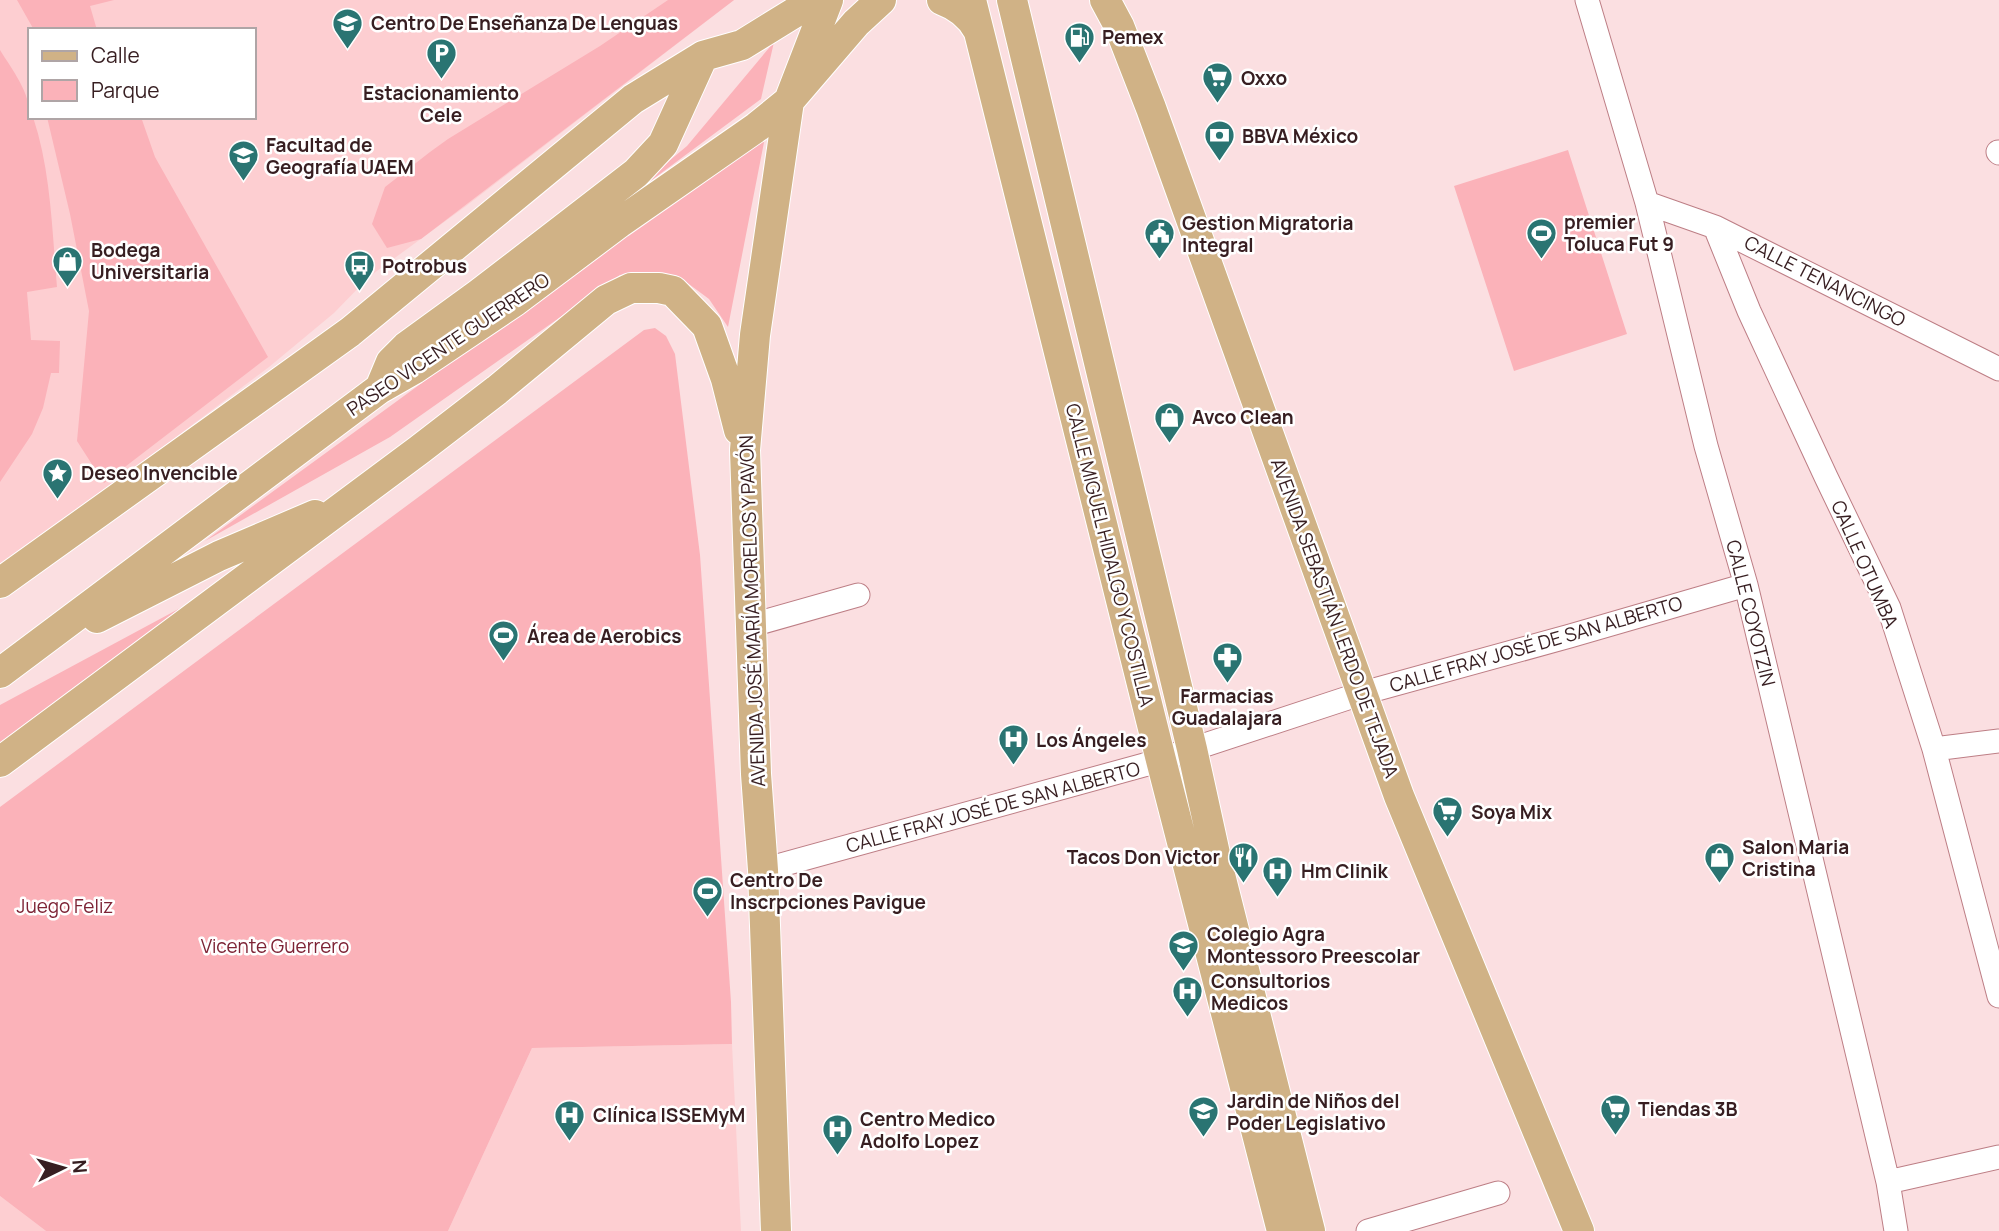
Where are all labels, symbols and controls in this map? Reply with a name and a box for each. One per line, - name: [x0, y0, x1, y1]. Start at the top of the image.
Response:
- school or university icon: Centro De Enseñanza De Lenguas: [331, 6, 365, 50]
- place label: Centro De Enseñanza De Lenguas: [371, 10, 678, 36]
- fuel station icon: Pemex: [1062, 20, 1096, 64]
- place label: Pemex: [1102, 24, 1164, 50]
- legend: [28, 28, 256, 119]
- parking icon: Estacionamiento Cele: [424, 37, 458, 81]
- text: Calle: [91, 41, 140, 69]
- supermarket icon: Oxxo: [1201, 61, 1235, 105]
- place label: Oxxo: [1241, 65, 1287, 91]
- text: Parque: [91, 76, 160, 104]
- place label: Estacionamiento Cele: [363, 80, 519, 128]
- bank icon: BBVA México: [1202, 119, 1236, 163]
- place label: BBVA México: [1242, 123, 1358, 149]
- place label: Facultad de Geografía UAEM: [266, 132, 414, 180]
- school or university icon: Facultad de Geografía UAEM: [226, 139, 260, 183]
- place label: premier Toluca Fut 9: [1564, 209, 1674, 257]
- place label: Gestion Migratoria Integral: [1182, 210, 1354, 258]
- sports icon: premier Toluca Fut 9: [1524, 216, 1558, 260]
- public building icon: Gestion Migratoria Integral: [1142, 217, 1176, 261]
- street label: CALLE TENANCINGO: [1740, 229, 1910, 333]
- place label: Bodega Universitaria: [91, 237, 209, 285]
- shop icon: Bodega Universitaria: [51, 244, 85, 288]
- bus stop icon: Potrobus: [342, 249, 376, 293]
- place label: Potrobus: [382, 253, 467, 279]
- street label: PASEO VICENTE GUERRERO: [342, 266, 555, 422]
- shop icon: Avco Clean: [1152, 400, 1186, 444]
- street label: CALLE MIGUEL HIDALGO Y COSTILLA: [1060, 401, 1160, 709]
- place label: Avco Clean: [1192, 404, 1294, 430]
- street label: AVENIDA JOSÉ MARÍA MORELOS Y PAVÓN: [733, 435, 771, 787]
- street label: AVENIDA SEBASTIÁN LERDO DE TEJADA: [1265, 455, 1405, 781]
- place icon: Deseo Invencible: [41, 456, 75, 500]
- place label: Deseo Invencible: [81, 460, 238, 486]
- street label: CALLE OTUMBA: [1825, 496, 1905, 632]
- street label: CALLE COYOTZIN: [1720, 537, 1782, 689]
- street label: CALLE FRAY JOSÉ DE SAN ALBERTO: [1387, 590, 1686, 698]
- sports icon: Área de Aerobics: [487, 619, 521, 663]
- place label: Área de Aerobics: [527, 623, 682, 649]
- pharmacy icon: Farmacias Guadalajara: [1210, 640, 1244, 684]
- place label: Farmacias Guadalajara: [1172, 683, 1282, 731]
- hospital icon: Los Ángeles: [996, 723, 1030, 767]
- place label: Los Ángeles: [1036, 727, 1147, 753]
- street label: CALLE FRAY JOSÉ DE SAN ALBERTO: [843, 755, 1143, 859]
- supermarket icon: Soya Mix: [1431, 795, 1465, 839]
- place label: Soya Mix: [1471, 799, 1552, 825]
- place label: Salon Maria Cristina: [1742, 834, 1849, 882]
- restaurant icon: Tacos Don Victor: [1226, 840, 1260, 884]
- shop icon: Salon Maria Cristina: [1702, 841, 1736, 885]
- place label: Tacos Don Victor: [1067, 844, 1220, 870]
- hospital icon: Hm Clinik: [1261, 854, 1295, 898]
- place label: Hm Clinik: [1301, 858, 1388, 884]
- place label: Centro De Inscrpciones Pavigue: [730, 867, 926, 915]
- sports icon: Centro De Inscrpciones Pavigue: [690, 874, 724, 918]
- park label: Juego Feliz: [17, 893, 113, 919]
- place label: Colegio Agra Montessoro Preescolar: [1207, 921, 1421, 969]
- school or university icon: Colegio Agra Montessoro Preescolar: [1167, 928, 1201, 972]
- park label: Vicente Guerrero: [201, 933, 349, 959]
- place label: Consultorios Medicos: [1211, 968, 1330, 1016]
- hospital icon: Consultorios Medicos: [1171, 975, 1205, 1019]
- place label: Jardin de Niños del Poder Legislativo: [1227, 1088, 1399, 1136]
- supermarket icon: Tiendas 3B: [1598, 1092, 1632, 1136]
- school or university icon: Jardin de Niños del Poder Legislativo: [1187, 1095, 1221, 1139]
- place label: Tiendas 3B: [1638, 1096, 1738, 1122]
- hospital icon: Clínica ISSEMyM: [553, 1098, 587, 1142]
- place label: Clínica ISSEMyM: [593, 1102, 745, 1128]
- place label: Centro Medico Adolfo Lopez: [860, 1106, 995, 1154]
- hospital icon: Centro Medico Adolfo Lopez: [820, 1113, 854, 1157]
- north arrow: [28, 1133, 98, 1203]
- text: N: [66, 1159, 93, 1174]

